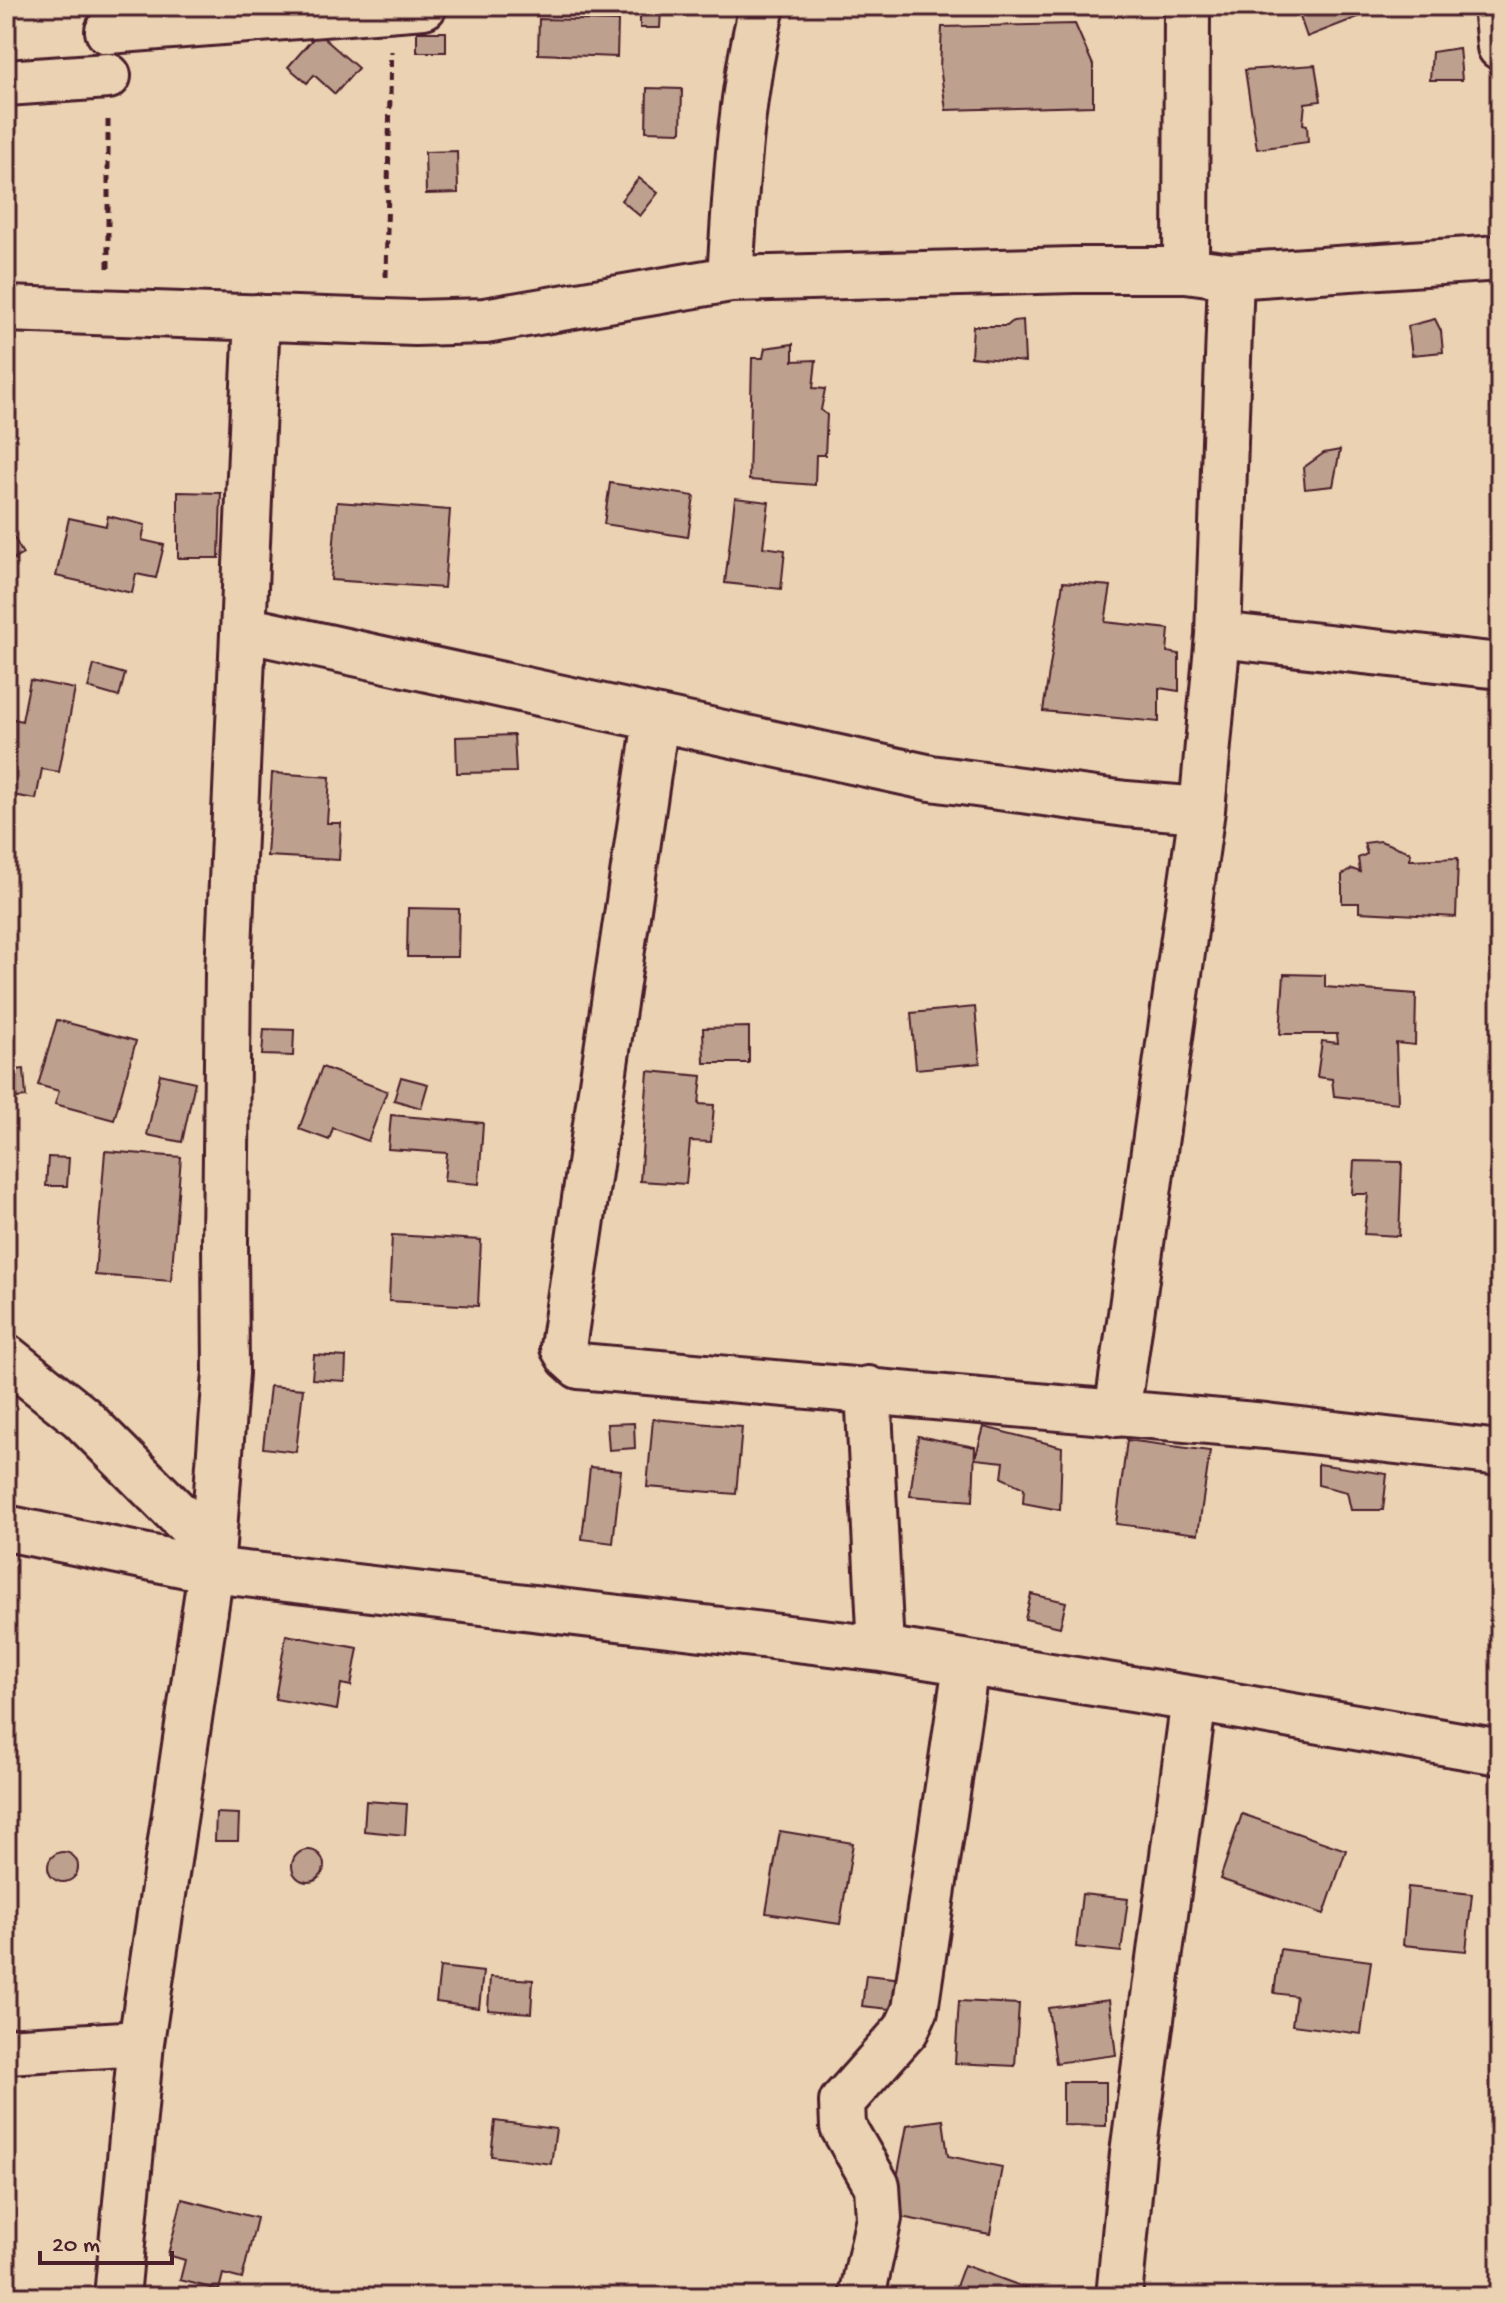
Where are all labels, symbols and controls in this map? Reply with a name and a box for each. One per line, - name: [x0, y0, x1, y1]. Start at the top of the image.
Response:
- scale bar: [40, 2215, 172, 2265]
- text: 20 m: [52, 2232, 100, 2261]

